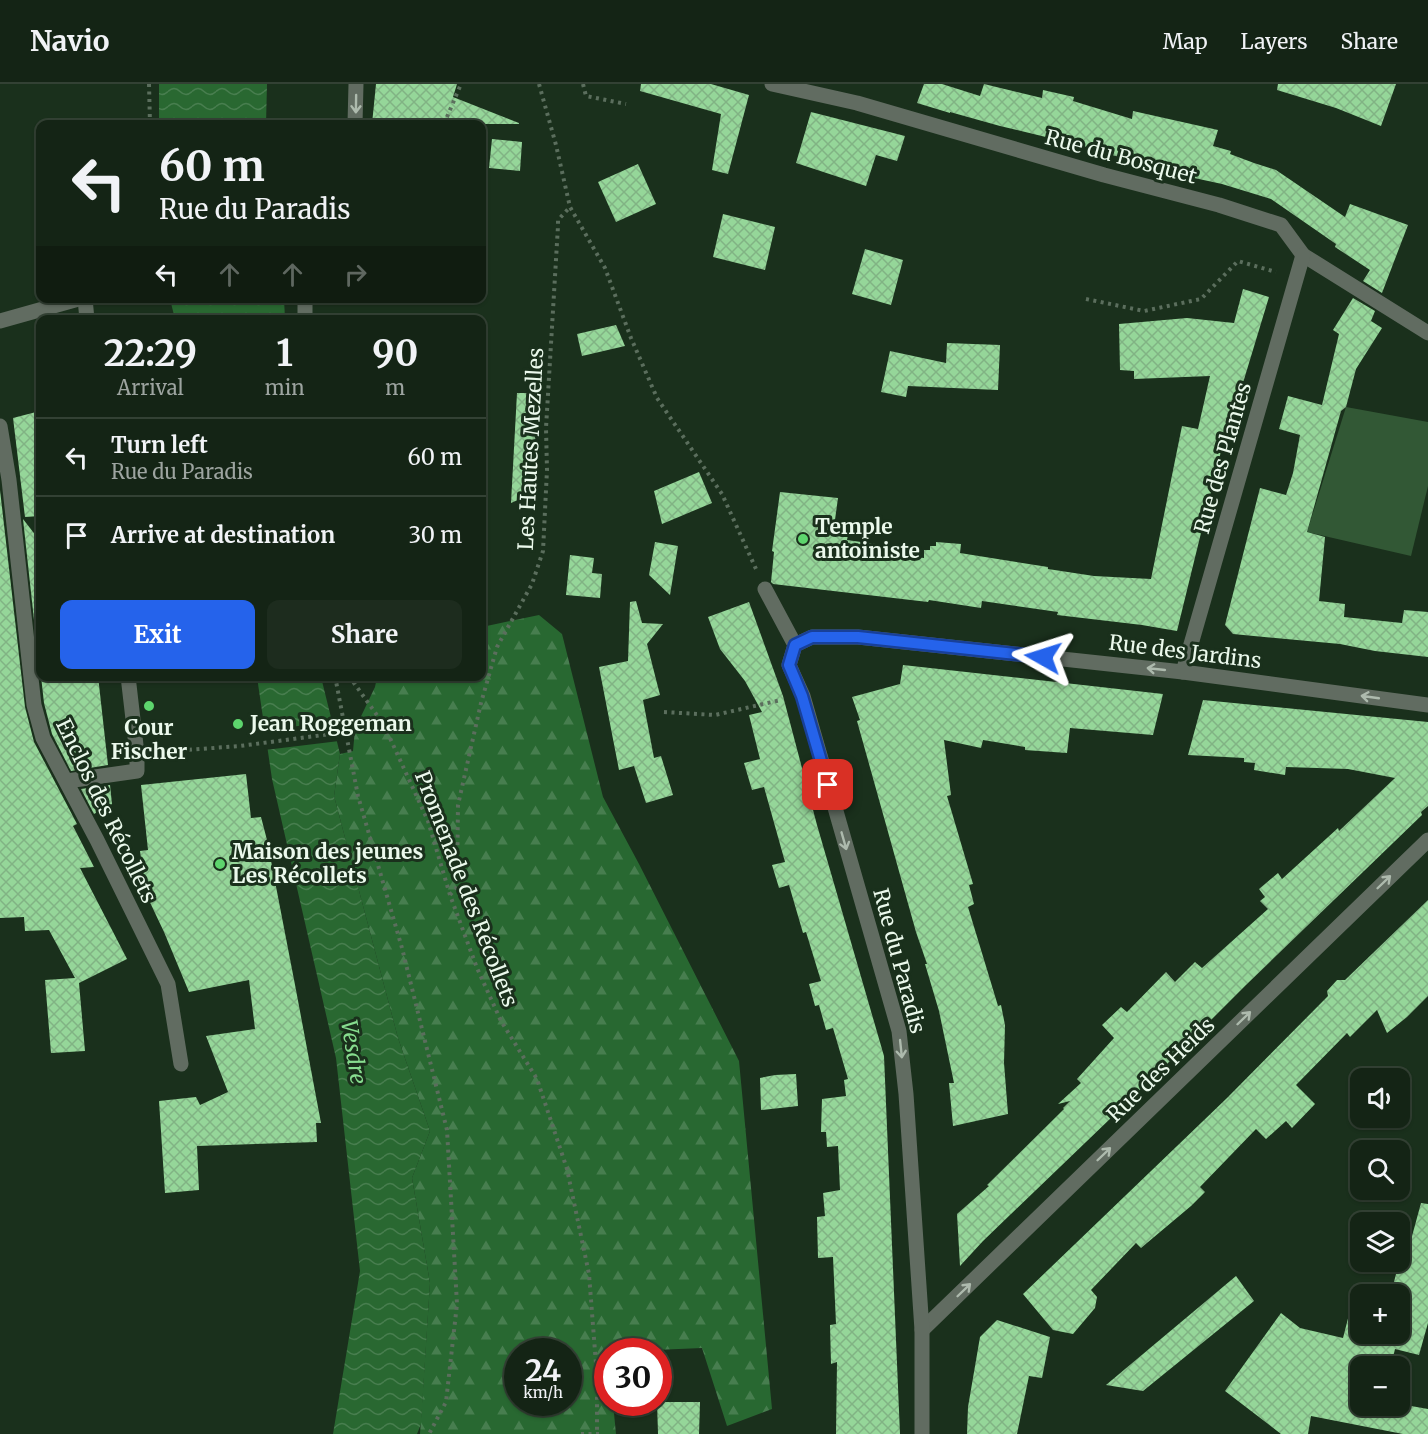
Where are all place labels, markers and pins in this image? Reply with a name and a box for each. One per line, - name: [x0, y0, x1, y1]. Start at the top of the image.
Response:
- place label: Temple antoiniste: [815, 513, 920, 564]
- marker: Temple antoiniste: [796, 532, 810, 546]
- marker: Cour Fischer: [142, 699, 156, 713]
- place label: Jean Roggeman: [249, 710, 412, 737]
- place label: Cour Fischer: [111, 714, 187, 765]
- marker: Jean Roggeman: [231, 717, 245, 731]
- pin: [802, 759, 853, 810]
- place label: Maison des jeunes Les Récollets: [232, 838, 424, 889]
- marker: Maison des jeunes Les Récollets: [213, 857, 227, 871]

